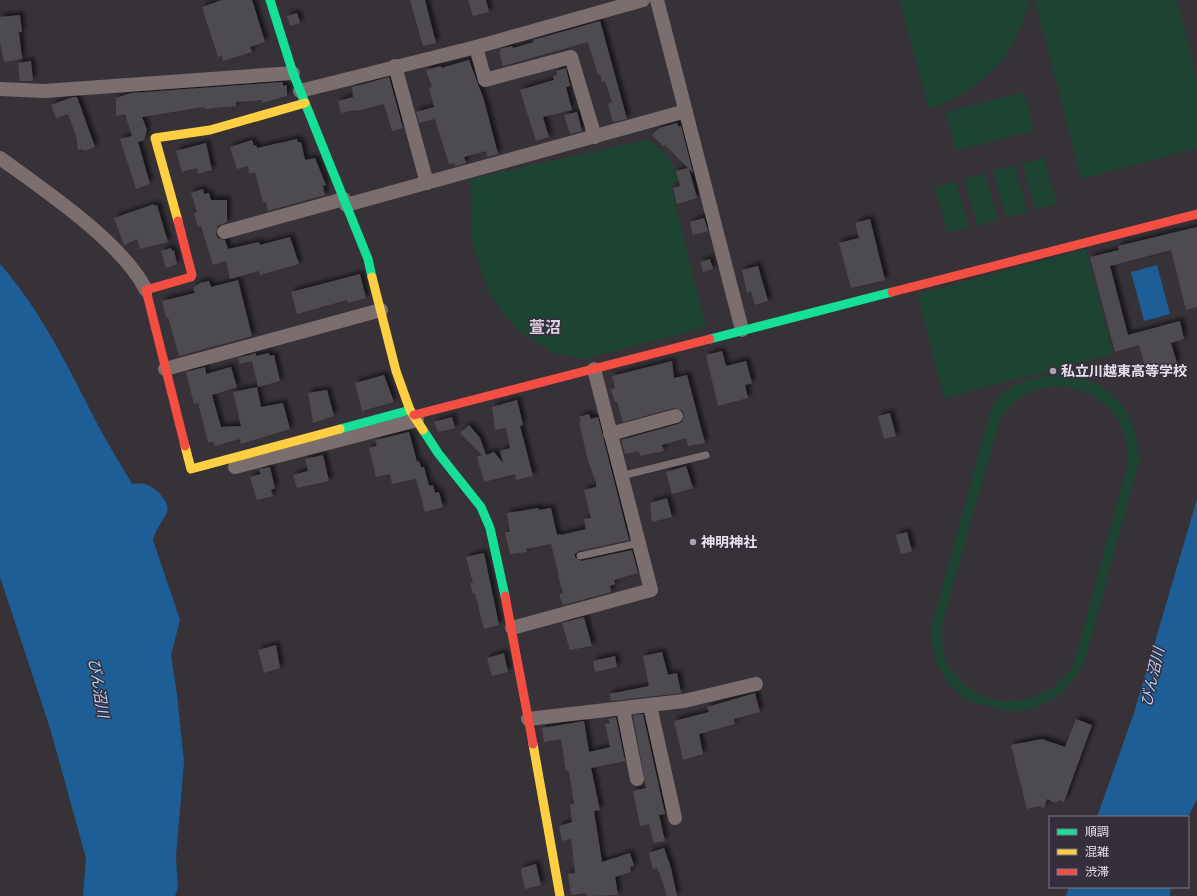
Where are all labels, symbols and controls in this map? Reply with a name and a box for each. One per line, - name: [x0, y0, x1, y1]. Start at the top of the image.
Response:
- district label: 萱沼: [529, 316, 561, 340]
- place label: 私立川越東高等学校: [1061, 361, 1187, 382]
- marker: 私立川越東高等学校: [1048, 366, 1058, 376]
- place label: 神明神社: [701, 532, 757, 553]
- marker: 神明神社: [688, 537, 698, 547]
- water label: びん沼川: [1135, 643, 1171, 709]
- water label: びん沼川: [82, 657, 114, 721]
- legend: [1049, 816, 1189, 888]
- text: 順調: [1085, 823, 1109, 842]
- text: 混雑: [1085, 843, 1109, 862]
- text: 渋滞: [1085, 863, 1109, 882]

